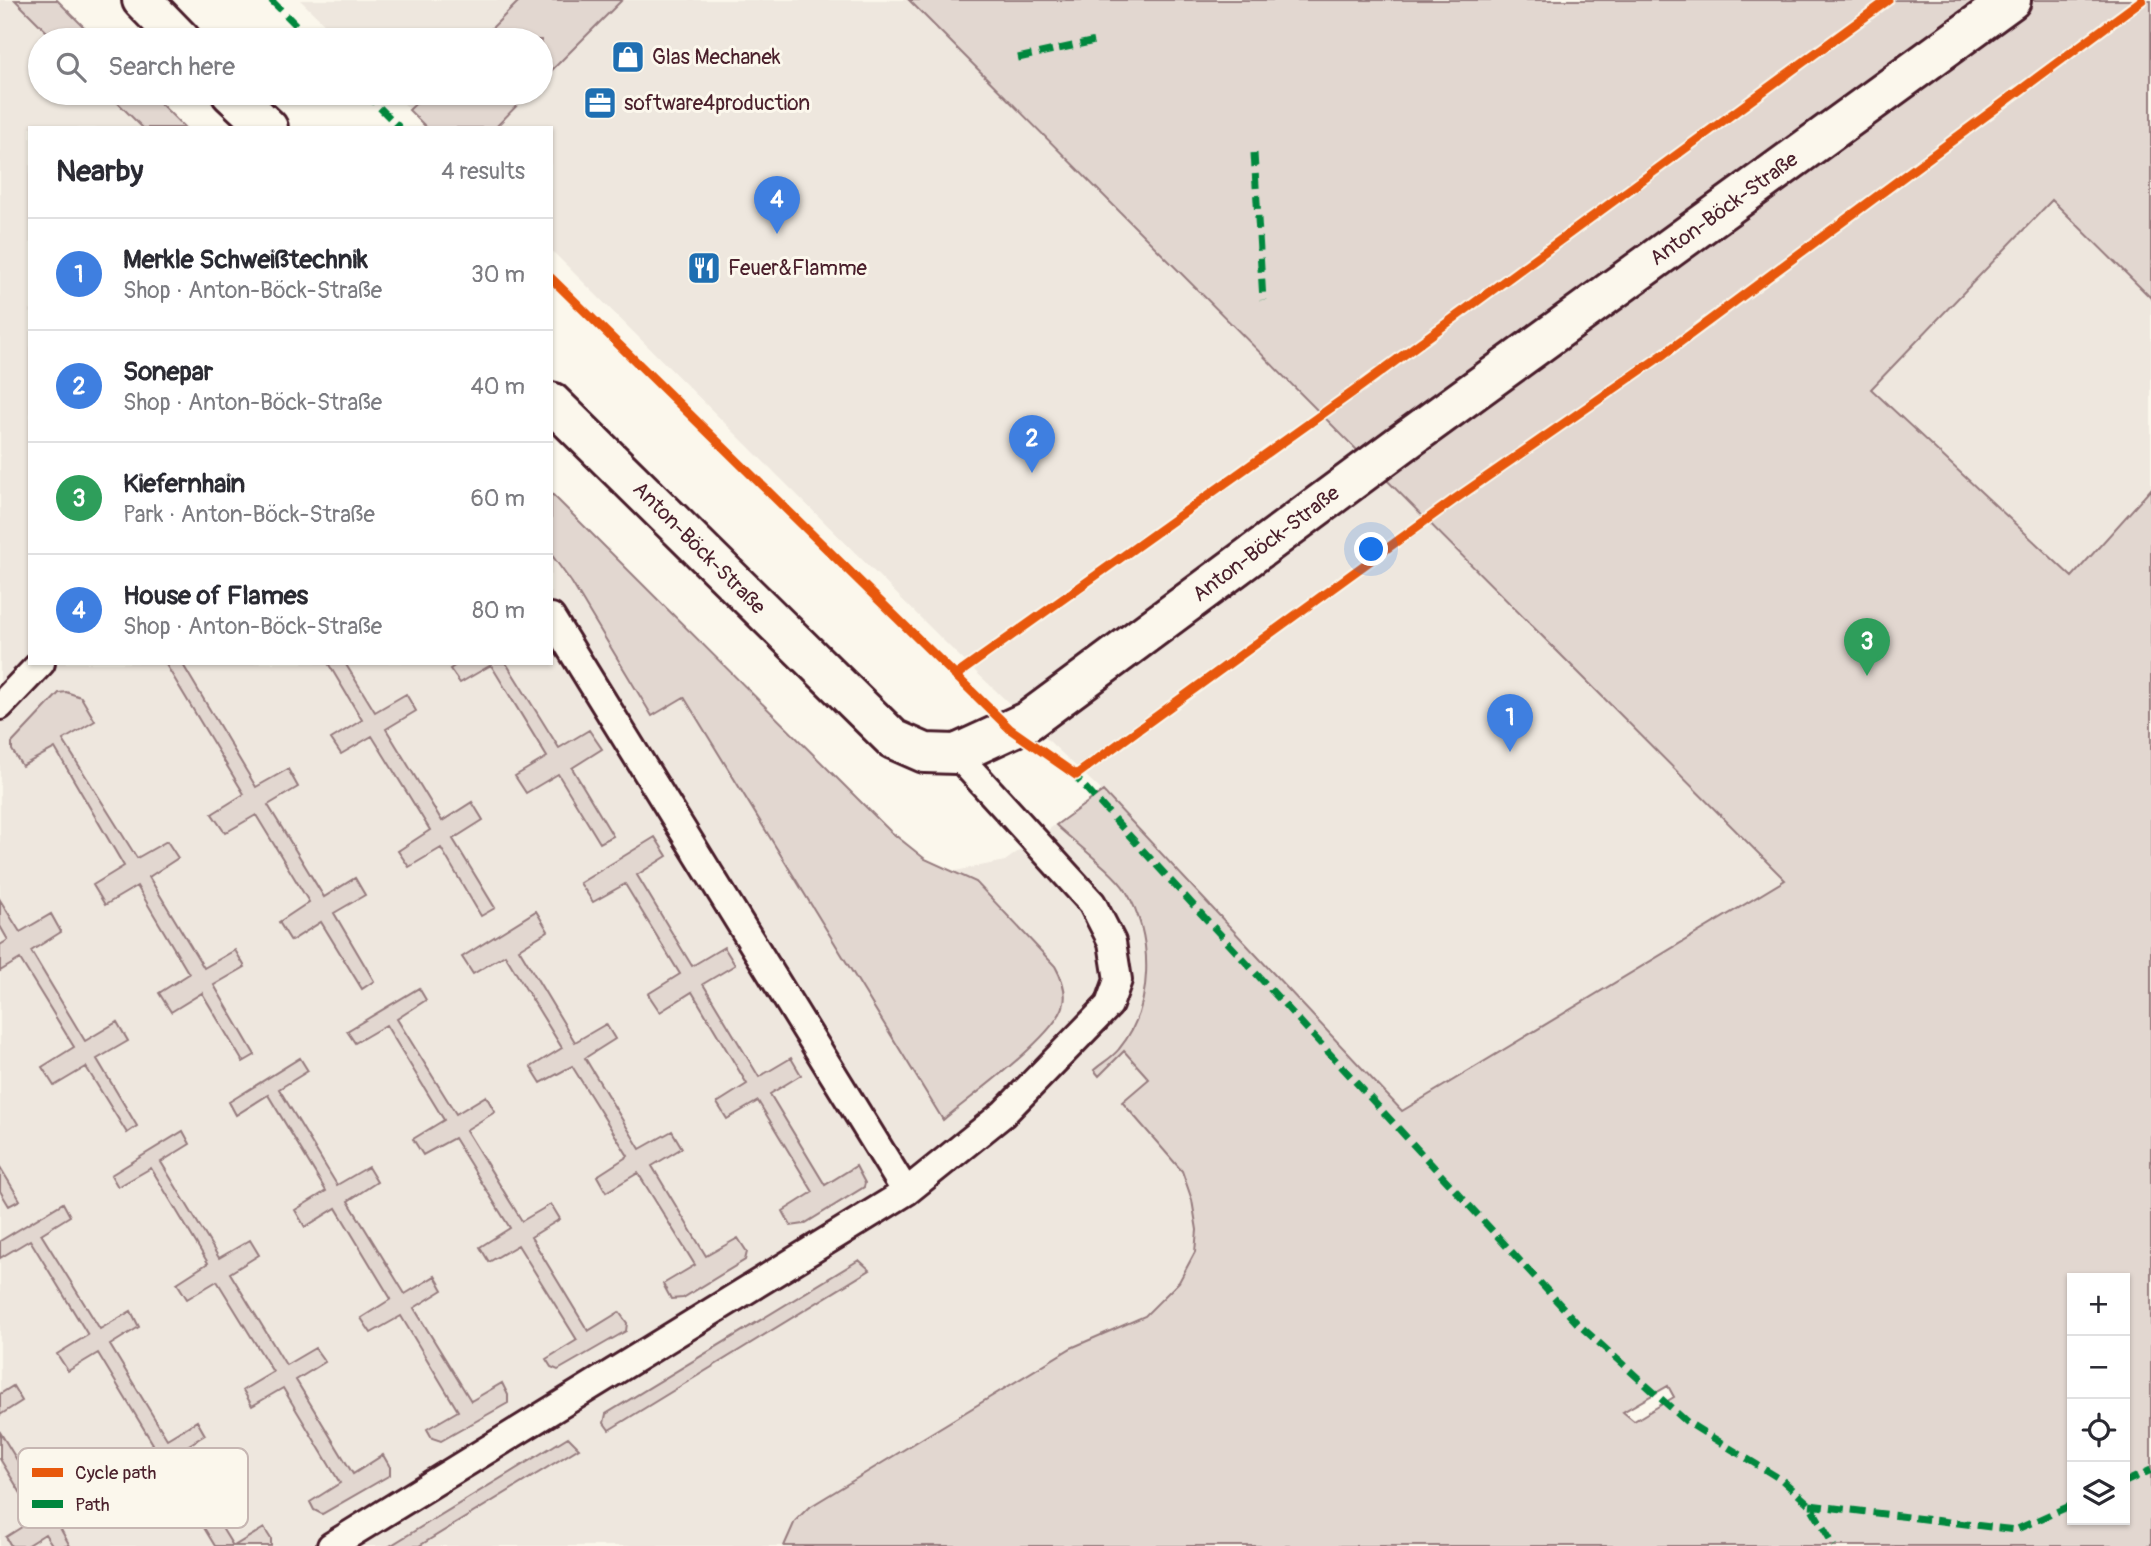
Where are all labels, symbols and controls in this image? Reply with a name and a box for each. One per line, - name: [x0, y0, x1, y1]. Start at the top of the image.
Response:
- search box: [28, 28, 553, 105]
- shop icon: Glas Mechanek: [609, 38, 647, 76]
- place label: Glas Mechanek: [652, 44, 781, 71]
- icon: search: [52, 48, 90, 86]
- text: Search here: [108, 51, 235, 83]
- office icon: software4production: [581, 84, 619, 122]
- place label: software4production: [624, 90, 810, 117]
- street label: Anton-Böck-Straße: [1644, 146, 1804, 272]
- text: Nearby: [56, 153, 143, 190]
- text: 4 results: [441, 157, 525, 186]
- pin: 4: [754, 176, 800, 234]
- text: Merkle Schweißtechnik: [123, 244, 368, 276]
- restaurant icon: Feuer&Flamme: [685, 249, 723, 287]
- place label: Feuer&Flamme: [728, 255, 868, 282]
- text: 1: [75, 260, 84, 289]
- text: 30 m: [471, 260, 525, 289]
- text: Shop · Anton-Böck-Straße: [123, 276, 382, 305]
- text: Sonepar: [123, 356, 213, 388]
- text: 2: [73, 372, 85, 401]
- text: 40 m: [471, 372, 525, 401]
- text: Shop · Anton-Böck-Straße: [123, 388, 382, 417]
- pin: 2: [1009, 415, 1055, 473]
- text: Kiefernhain: [123, 468, 245, 500]
- street label: Anton-Böck-Straße: [627, 476, 772, 621]
- street label: Anton-Böck-Straße: [1187, 480, 1345, 608]
- text: 3: [73, 484, 85, 513]
- text: 60 m: [470, 484, 525, 513]
- text: Park · Anton-Böck-Straße: [123, 500, 375, 529]
- your location: [1354, 532, 1388, 566]
- text: House of Flames: [123, 580, 308, 612]
- text: 4: [72, 596, 86, 625]
- text: 80 m: [472, 596, 525, 625]
- text: Shop · Anton-Böck-Straße: [123, 612, 382, 641]
- pin: 3: [1844, 618, 1890, 676]
- pin: 1: [1487, 694, 1533, 752]
- map controls: [2067, 1273, 2130, 1525]
- button: +: [2067, 1273, 2130, 1336]
- button: −: [2067, 1336, 2130, 1399]
- button: locate: [2067, 1399, 2130, 1462]
- legend: [18, 1448, 248, 1528]
- text: Cycle path: [75, 1461, 156, 1485]
- button: layers: [2067, 1462, 2130, 1525]
- text: Path: [75, 1493, 110, 1517]

